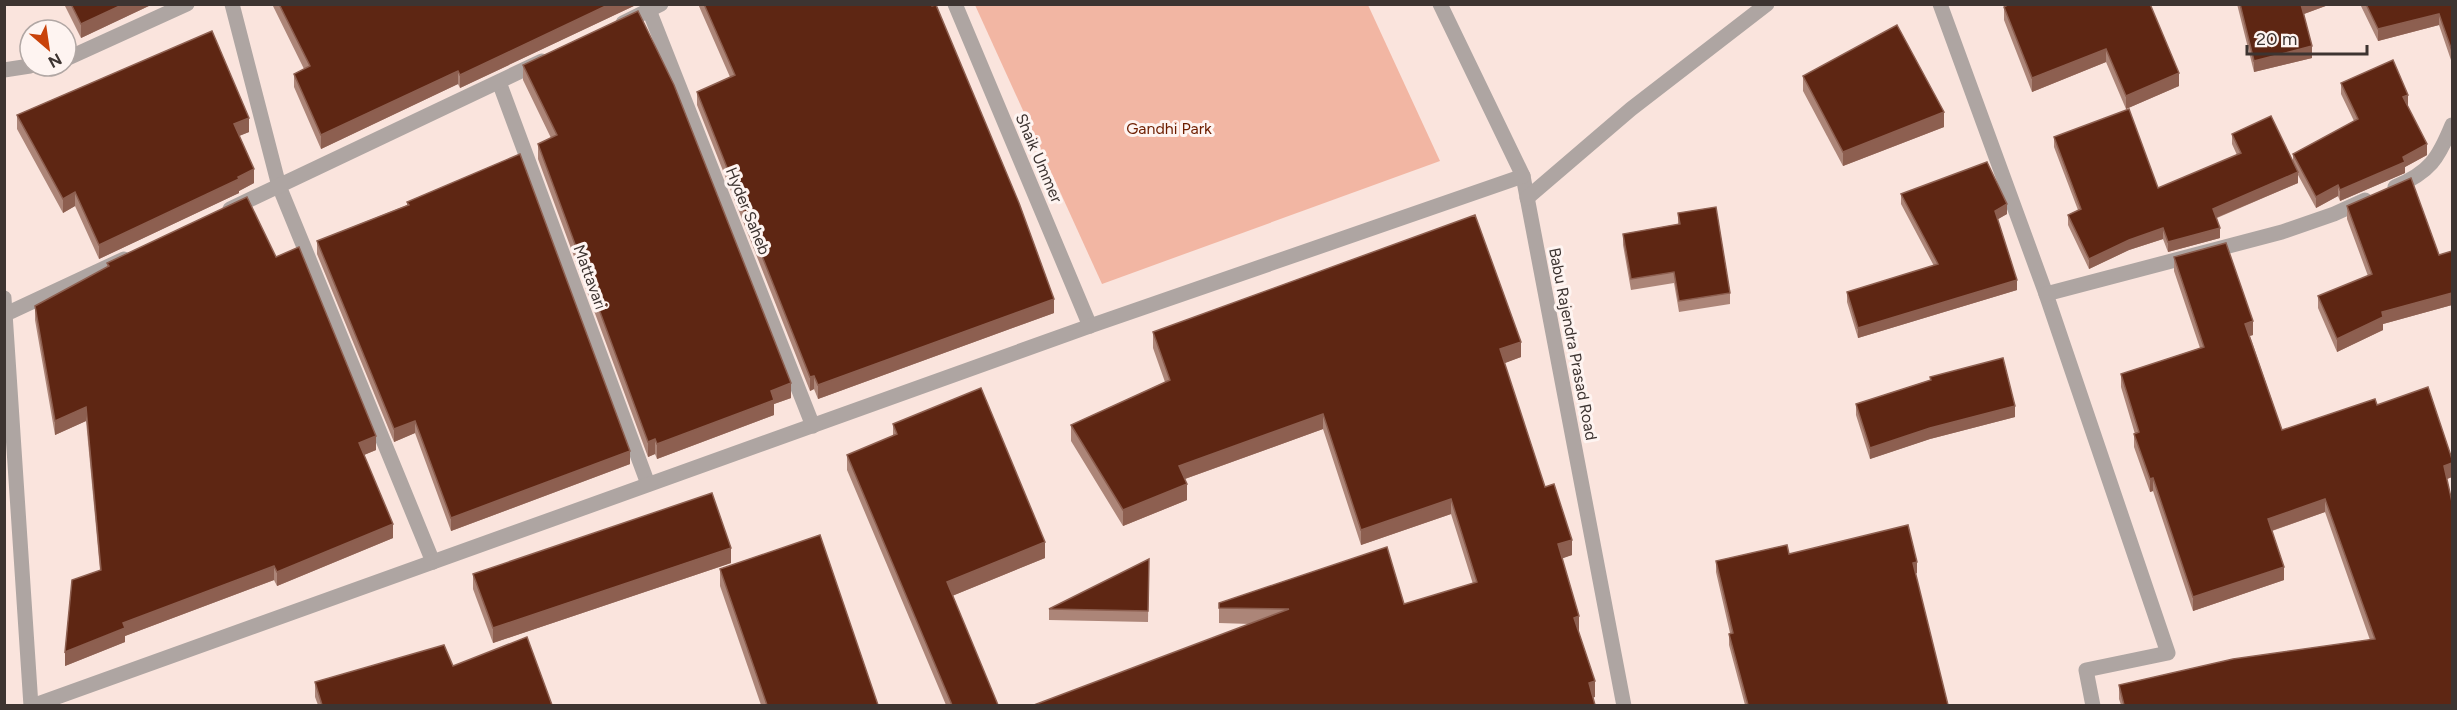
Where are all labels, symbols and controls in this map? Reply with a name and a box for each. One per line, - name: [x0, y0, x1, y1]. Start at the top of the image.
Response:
- north arrow: [18, 18, 78, 78]
- scale bar: [2247, 18, 2367, 56]
- text: 20 m: [2256, 28, 2297, 50]
- text: N: [45, 49, 65, 72]
- street label: Shaik Ummer: [1012, 111, 1067, 206]
- park label: Gandhi Park: [1126, 119, 1212, 138]
- street label: Hyder Saheb: [722, 164, 774, 258]
- street label: Mattavari: [570, 242, 610, 312]
- street label: Babu Rajendra Prasad Road: [1545, 246, 1601, 442]

